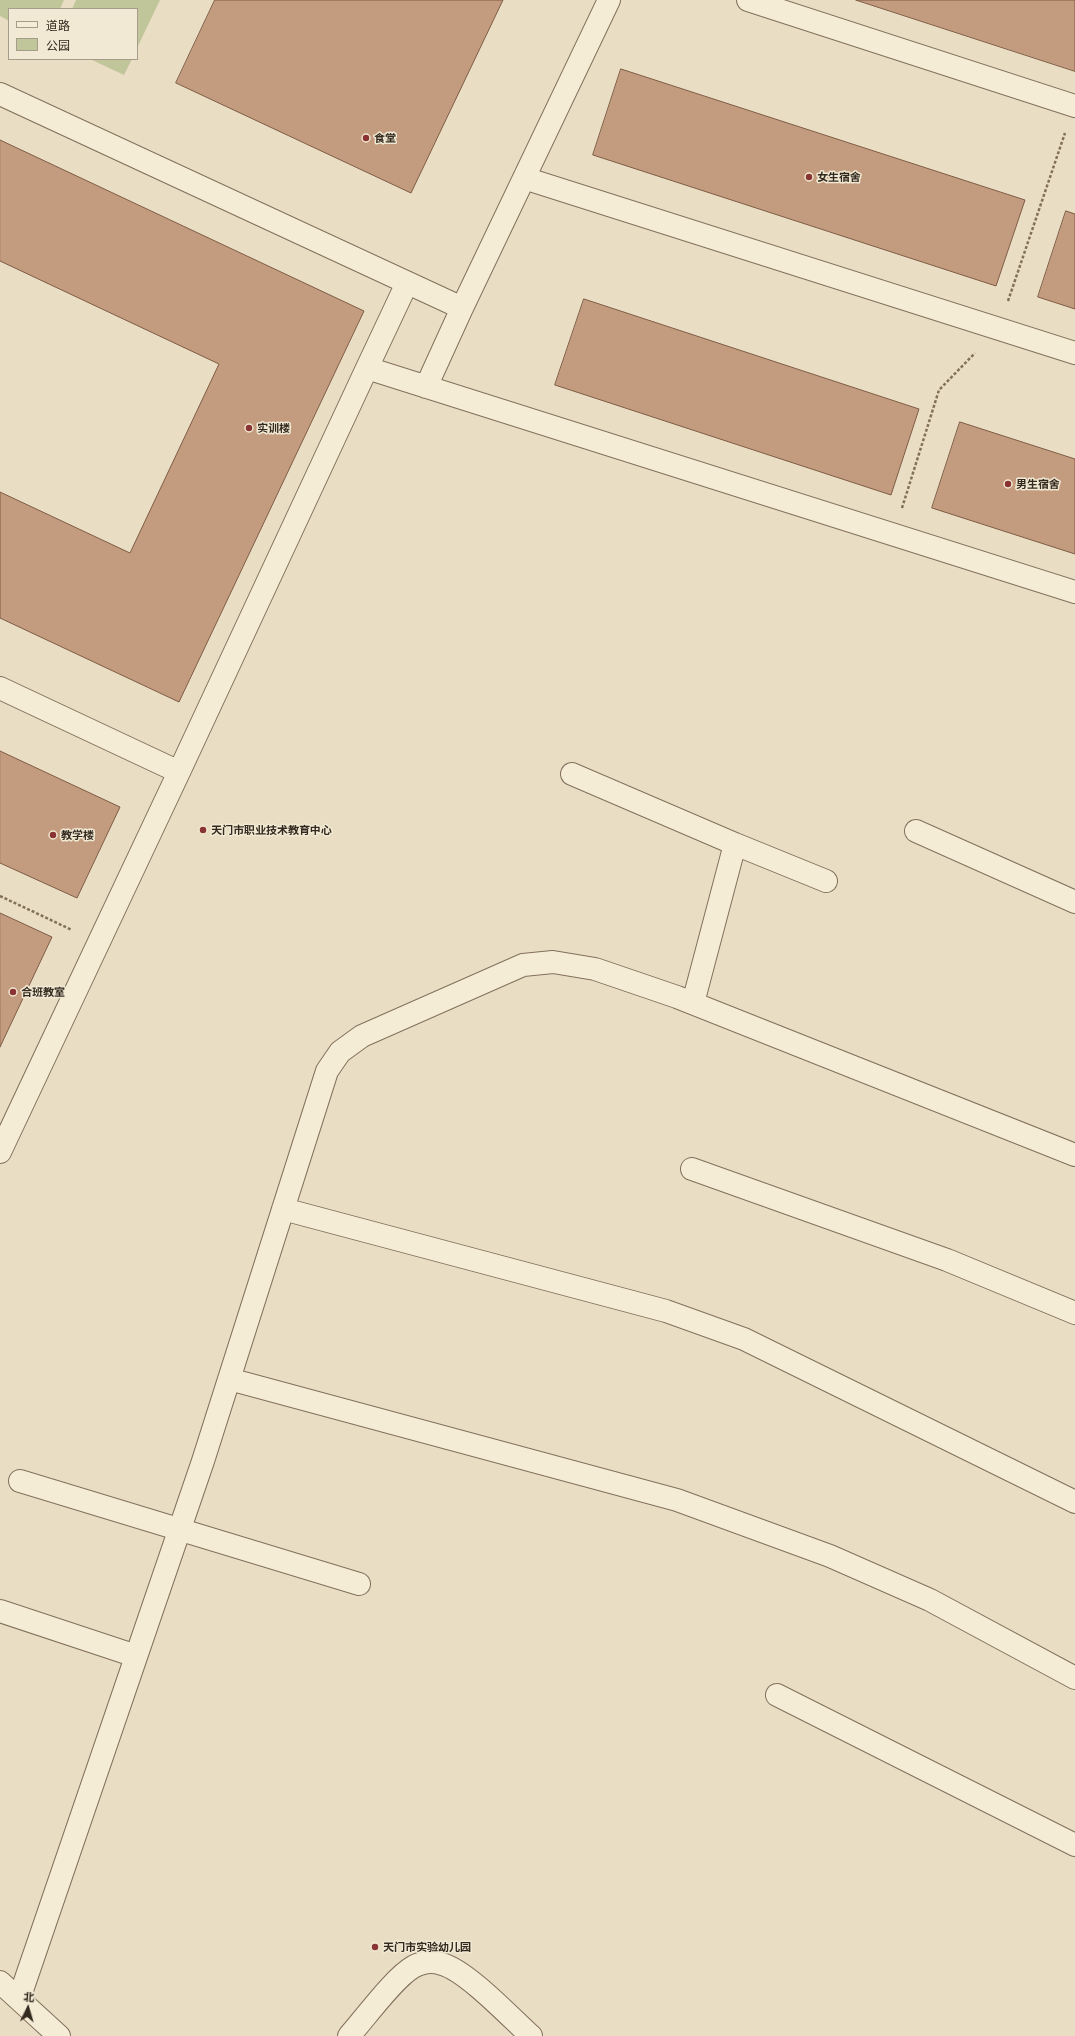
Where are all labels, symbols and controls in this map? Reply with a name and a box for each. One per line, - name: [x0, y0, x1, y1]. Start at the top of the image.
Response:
- legend: [8, 8, 138, 60]
- text: 道路: [46, 16, 70, 33]
- text: 公园: [46, 36, 70, 53]
- place label: 食堂: [374, 131, 396, 145]
- marker: 食堂: [361, 133, 371, 143]
- place label: 女生宿舍: [817, 170, 861, 184]
- marker: 女生宿舍: [804, 172, 814, 182]
- place label: 实训楼: [257, 421, 290, 435]
- marker: 实训楼: [244, 423, 254, 433]
- place label: 男生宿舍: [1016, 477, 1060, 491]
- marker: 男生宿舍: [1003, 479, 1013, 489]
- place label: 天门市职业技术教育中心: [211, 823, 332, 837]
- marker: 天门市职业技术教育中心: [198, 825, 208, 835]
- place label: 教学楼: [61, 828, 94, 842]
- marker: 教学楼: [48, 830, 58, 840]
- place label: 合班教室: [21, 985, 65, 999]
- marker: 合班教室: [8, 987, 18, 997]
- place label: 天门市实验幼儿园: [383, 1940, 471, 1954]
- marker: 天门市实验幼儿园: [370, 1942, 380, 1952]
- north arrow: [8, 1988, 48, 2028]
- text: 北: [23, 1988, 35, 2004]

